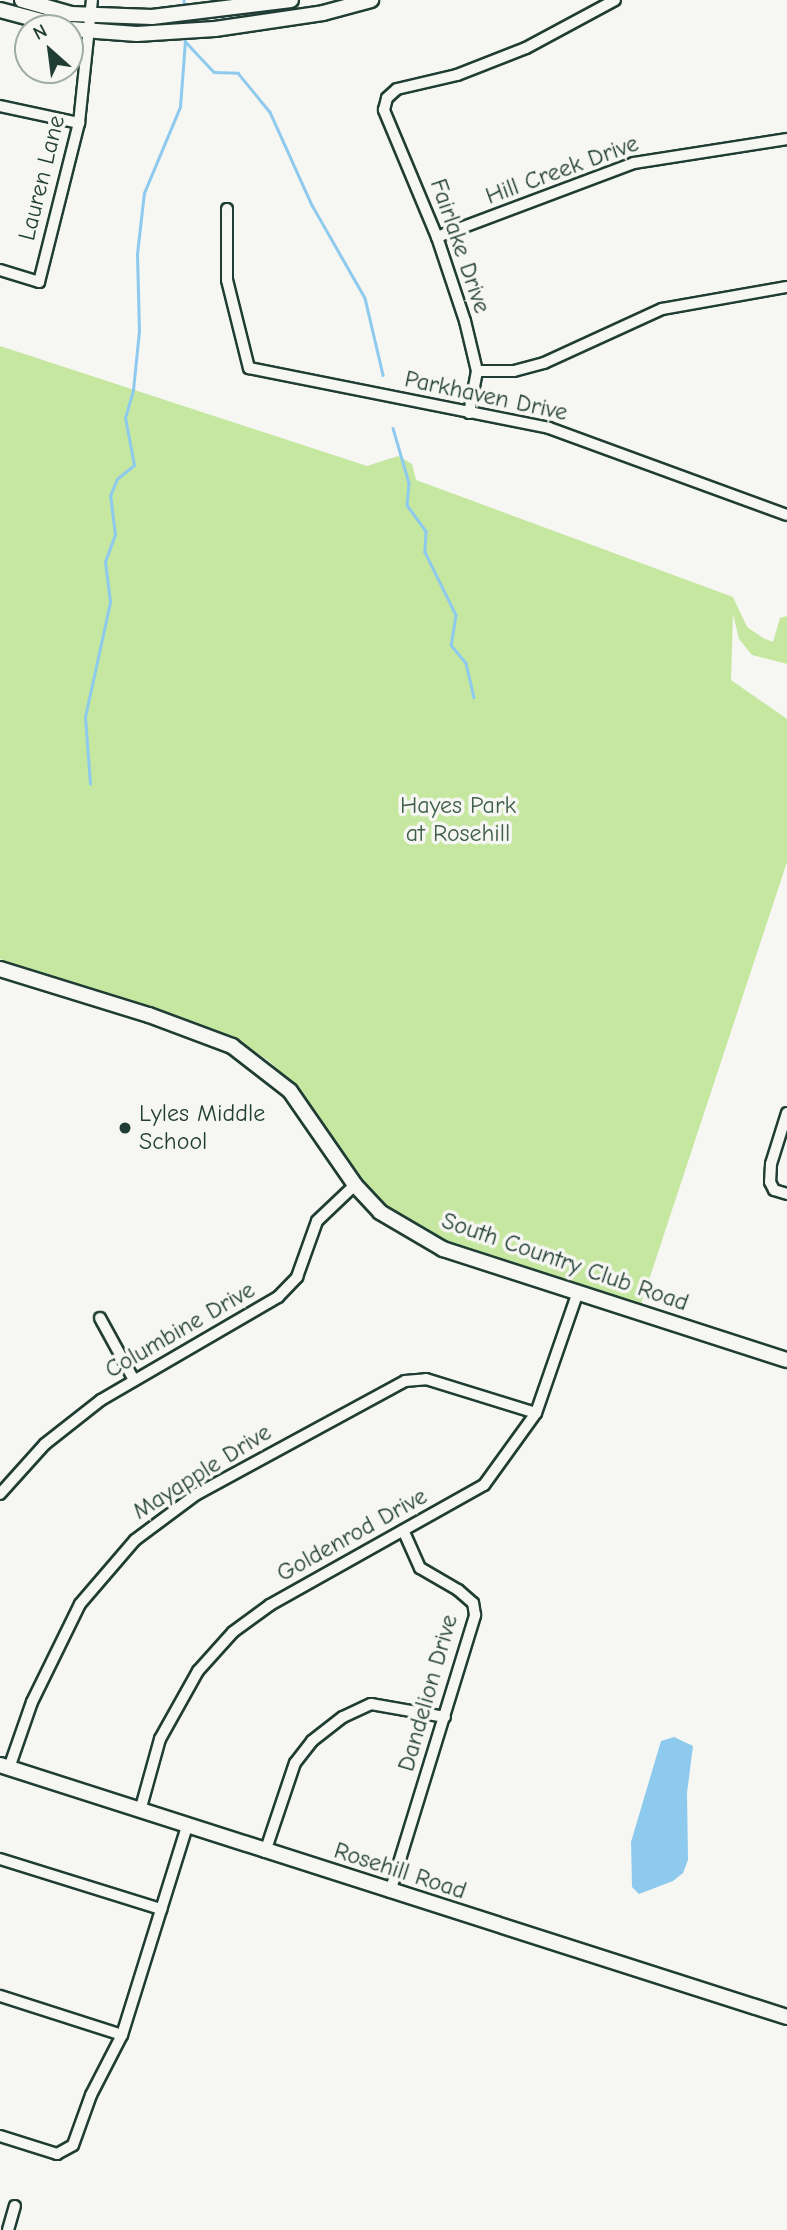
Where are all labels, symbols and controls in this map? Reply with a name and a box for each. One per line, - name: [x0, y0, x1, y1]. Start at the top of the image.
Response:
- north arrow: [14, 14, 84, 84]
- text: N: [29, 20, 51, 45]
- street label: Lauren Lane: [13, 112, 71, 244]
- street label: Hill Creek Drive: [482, 129, 642, 211]
- street label: Fairlake Drive: [424, 175, 496, 317]
- street label: Parkhaven Drive: [402, 365, 570, 427]
- park label: Hayes Park at Rosehill: [400, 792, 516, 848]
- place label: Lyles Middle School: [139, 1100, 265, 1156]
- marker: Lyles Middle School: [117, 1120, 133, 1136]
- street label: South Country Club Road: [438, 1206, 692, 1318]
- street label: Columbine Drive: [100, 1276, 260, 1384]
- street label: Mayapple Drive: [128, 1418, 276, 1526]
- street label: Goldenrod Drive: [272, 1482, 432, 1588]
- street label: Dandelion Drive: [392, 1611, 464, 1775]
- street label: Rosehill Road: [330, 1836, 470, 1906]

